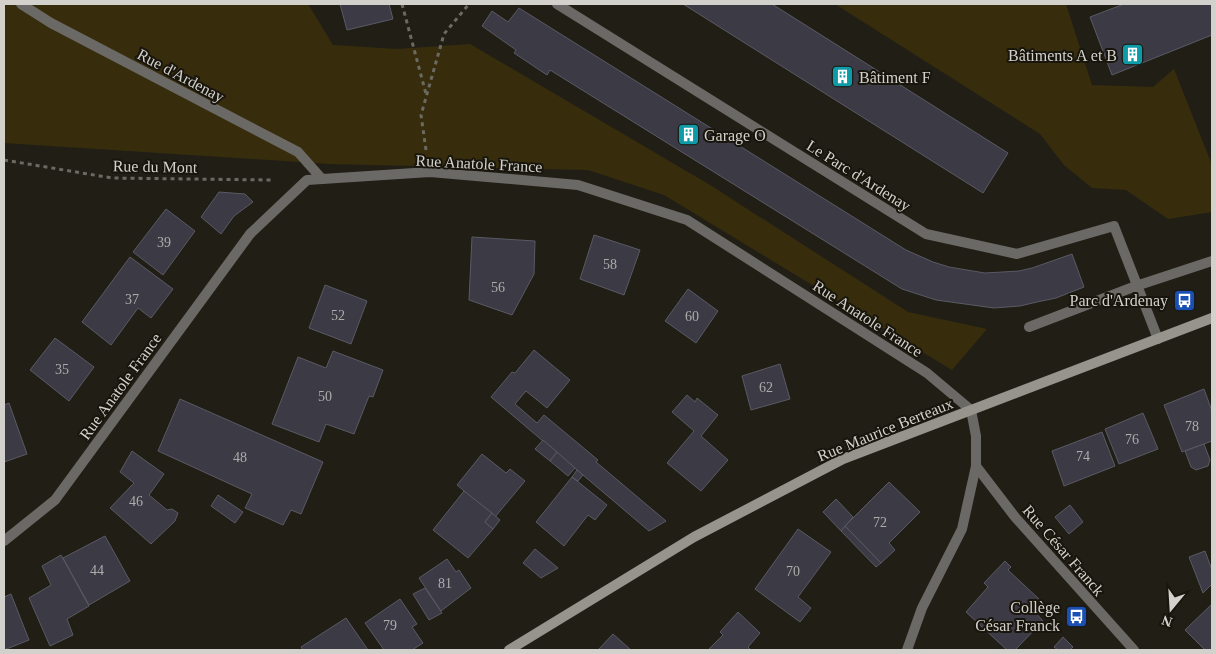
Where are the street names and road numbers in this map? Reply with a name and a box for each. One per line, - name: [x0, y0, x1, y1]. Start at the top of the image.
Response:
- street label: Rue d'Ardenay: [134, 45, 227, 106]
- street label: Le Parc d'Ardenay: [803, 137, 914, 215]
- street label: Rue Anatole France: [415, 152, 543, 175]
- street label: Rue du Mont: [113, 157, 198, 176]
- street label: Rue Anatole France: [810, 277, 926, 360]
- street label: Rue Anatole France: [76, 330, 165, 443]
- street label: Rue Maurice Berteaux: [815, 394, 956, 464]
- street label: Rue César Franck: [1020, 501, 1108, 599]

